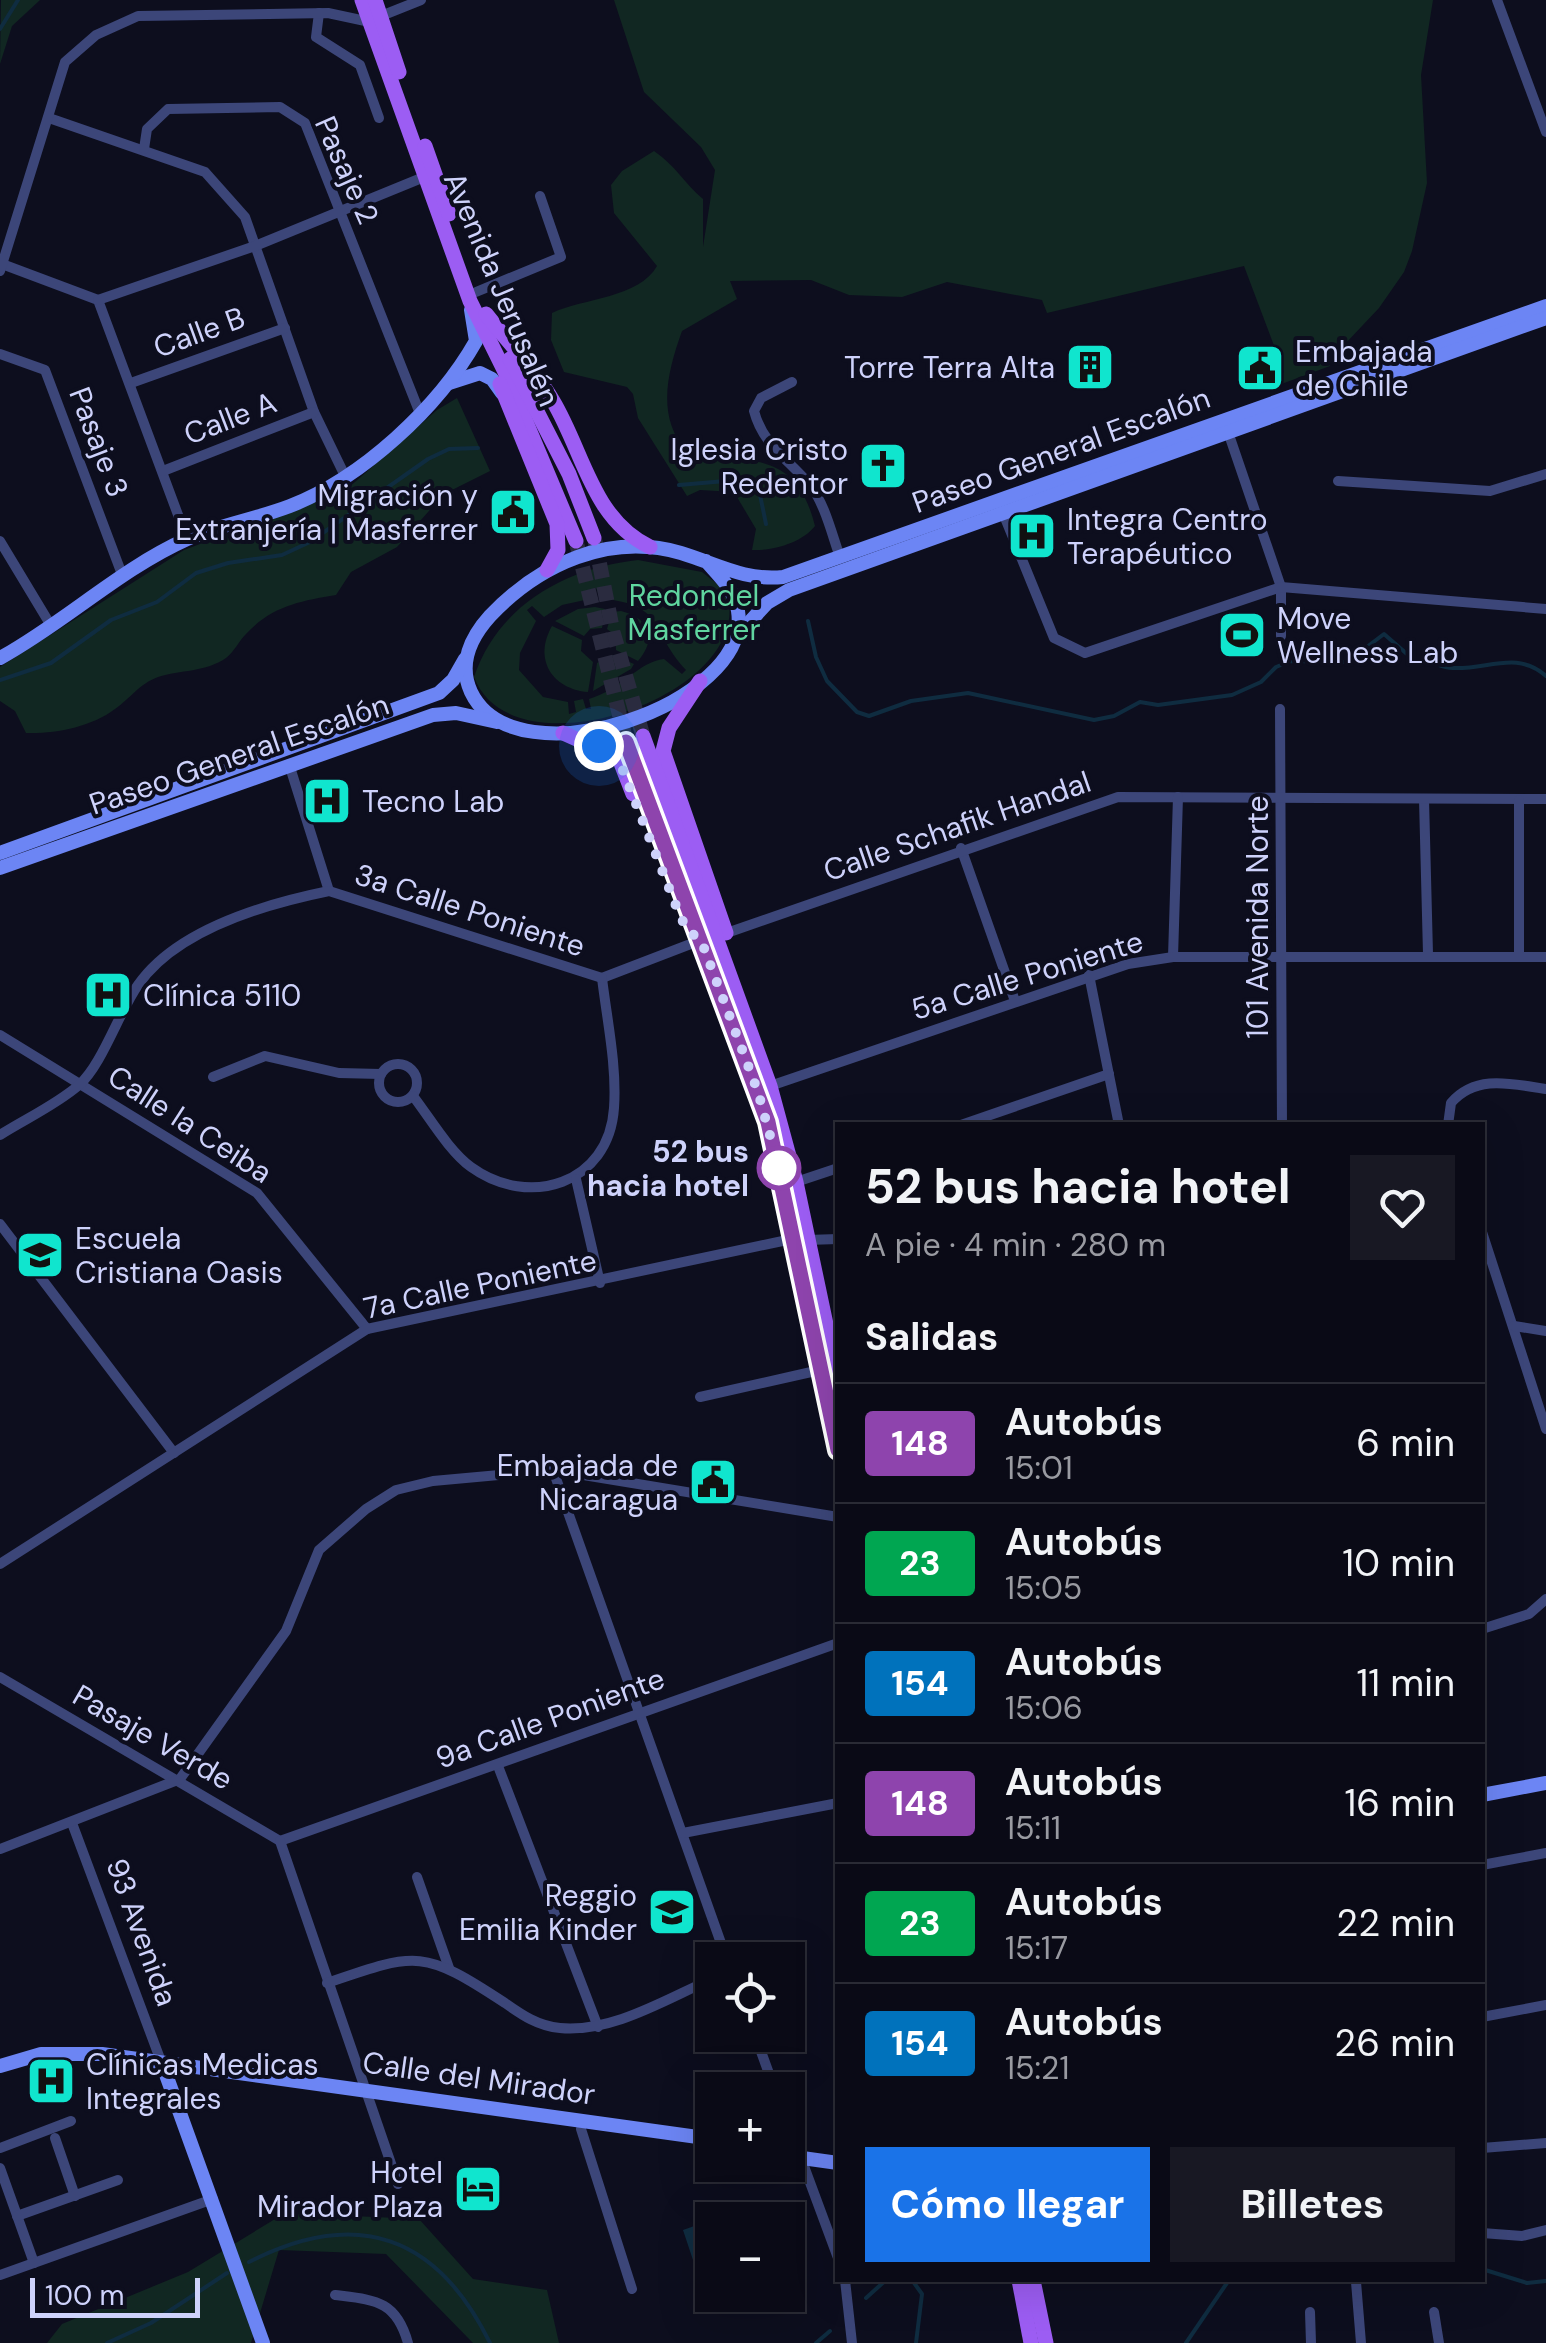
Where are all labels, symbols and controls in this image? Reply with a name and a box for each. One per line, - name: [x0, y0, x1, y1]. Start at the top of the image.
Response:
- street label: Pasaje 2: [306, 110, 388, 230]
- street label: Avenida Jerusalén: [435, 166, 569, 412]
- street label: Calle B: [148, 298, 250, 366]
- place label: Embajada de Chile: [1295, 332, 1433, 405]
- building icon: Torre Terra Alta: [1064, 341, 1116, 393]
- public building icon: Embajada de Chile: [1234, 342, 1286, 394]
- place label: Torre Terra Alta: [844, 348, 1055, 387]
- street label: Paseo General Escalón: [907, 378, 1215, 522]
- street label: Pasaje 3: [60, 382, 138, 502]
- street label: Calle A: [178, 383, 282, 453]
- place label: Iglesia Cristo Redentor: [671, 430, 848, 503]
- church icon: Iglesia Cristo Redentor: [857, 440, 909, 492]
- place label: Migración y Extranjería | Masferrer: [175, 476, 478, 549]
- public building icon: Migración y Extranjería | Masferrer: [487, 486, 539, 538]
- place label: Integra Centro Terapéutico: [1067, 500, 1268, 573]
- hospital icon: Integra Centro Terapéutico: [1006, 510, 1058, 562]
- park label: Redondel Masferrer: [627, 576, 761, 649]
- place label: Move Wellness Lab: [1277, 599, 1458, 672]
- sports icon: Move Wellness Lab: [1216, 609, 1268, 661]
- street label: Paseo General Escalón: [84, 684, 394, 824]
- your location: [574, 721, 624, 771]
- street label: Calle Schafik Handal: [818, 762, 1096, 890]
- hospital icon: Tecno Lab: [301, 775, 353, 827]
- place label: Tecno Lab: [362, 782, 504, 821]
- street label: 101 Avenida Norte: [1238, 795, 1277, 1039]
- street label: 3a Calle Poniente: [350, 854, 590, 966]
- street label: 5a Calle Poniente: [906, 921, 1148, 1029]
- hospital icon: Clínica 5110: [82, 969, 134, 1021]
- place label: Clínica 5110: [143, 976, 301, 1015]
- street label: Calle la Ceiba: [101, 1056, 279, 1192]
- place label: 52 bus hacia hotel: [587, 1132, 749, 1205]
- marker: 52 bus hacia hotel: [758, 1147, 800, 1189]
- text: 52 bus hacia hotel: [865, 1155, 1291, 1218]
- button: heart: [1350, 1155, 1455, 1260]
- place label: Escuela Cristiana Oasis: [75, 1219, 283, 1292]
- text: A pie · 4 min · 280 m: [865, 1224, 1166, 1266]
- school or university icon: Escuela Cristiana Oasis: [14, 1229, 66, 1281]
- street label: 7a Calle Poniente: [360, 1240, 600, 1328]
- text: Salidas: [865, 1312, 998, 1362]
- text: Autobús: [1005, 1397, 1163, 1447]
- text: 6 min: [1356, 1418, 1455, 1468]
- text: 148: [891, 1420, 949, 1466]
- place label: Embajada de Nicaragua: [497, 1446, 678, 1519]
- text: 15:01: [1005, 1447, 1073, 1489]
- public building icon: Embajada de Nicaragua: [687, 1456, 739, 1508]
- text: Autobús: [1005, 1517, 1163, 1567]
- text: 10 min: [1342, 1538, 1455, 1588]
- text: 23: [899, 1540, 941, 1586]
- text: 15:05: [1005, 1567, 1082, 1609]
- text: Autobús: [1005, 1637, 1163, 1687]
- text: 11 min: [1356, 1658, 1455, 1708]
- street label: 9a Calle Poniente: [430, 1659, 670, 1777]
- text: 154: [891, 1660, 949, 1706]
- street label: Pasaje Verde: [66, 1676, 240, 1798]
- text: 15:06: [1005, 1687, 1083, 1729]
- text: Autobús: [1005, 1757, 1163, 1807]
- text: 16 min: [1344, 1778, 1455, 1828]
- text: 148: [891, 1780, 949, 1826]
- text: 15:11: [1005, 1807, 1061, 1849]
- street label: 93 Avenida: [97, 1853, 187, 2011]
- place label: Reggio Emilia Kinder: [459, 1876, 637, 1949]
- text: Autobús: [1005, 1877, 1163, 1927]
- school or university icon: Reggio Emilia Kinder: [646, 1886, 698, 1938]
- text: 22 min: [1336, 1898, 1455, 1948]
- text: 23: [899, 1900, 941, 1946]
- text: 15:17: [1005, 1927, 1068, 1969]
- map controls: [695, 1942, 805, 2312]
- button: locate: [695, 1942, 805, 2052]
- text: Autobús: [1005, 1997, 1163, 2047]
- text: 26 min: [1334, 2018, 1455, 2068]
- text: 154: [891, 2020, 949, 2066]
- street label: Calle del Mirador: [360, 2042, 598, 2114]
- place label: Clínicas Medicas Integrales: [86, 2045, 319, 2118]
- text: 15:21: [1005, 2047, 1069, 2089]
- hospital icon: Clínicas Medicas Integrales: [25, 2055, 77, 2107]
- button: +: [695, 2072, 805, 2182]
- button: Cómo llegar: [865, 2147, 1150, 2262]
- button: Billetes: [1170, 2147, 1455, 2262]
- place label: Hotel Mirador Plaza: [257, 2153, 443, 2226]
- hotel icon: Hotel Mirador Plaza: [452, 2163, 504, 2215]
- button: −: [695, 2202, 805, 2312]
- scale bar: [30, 2273, 200, 2318]
- text: 100 m: [45, 2277, 124, 2314]

